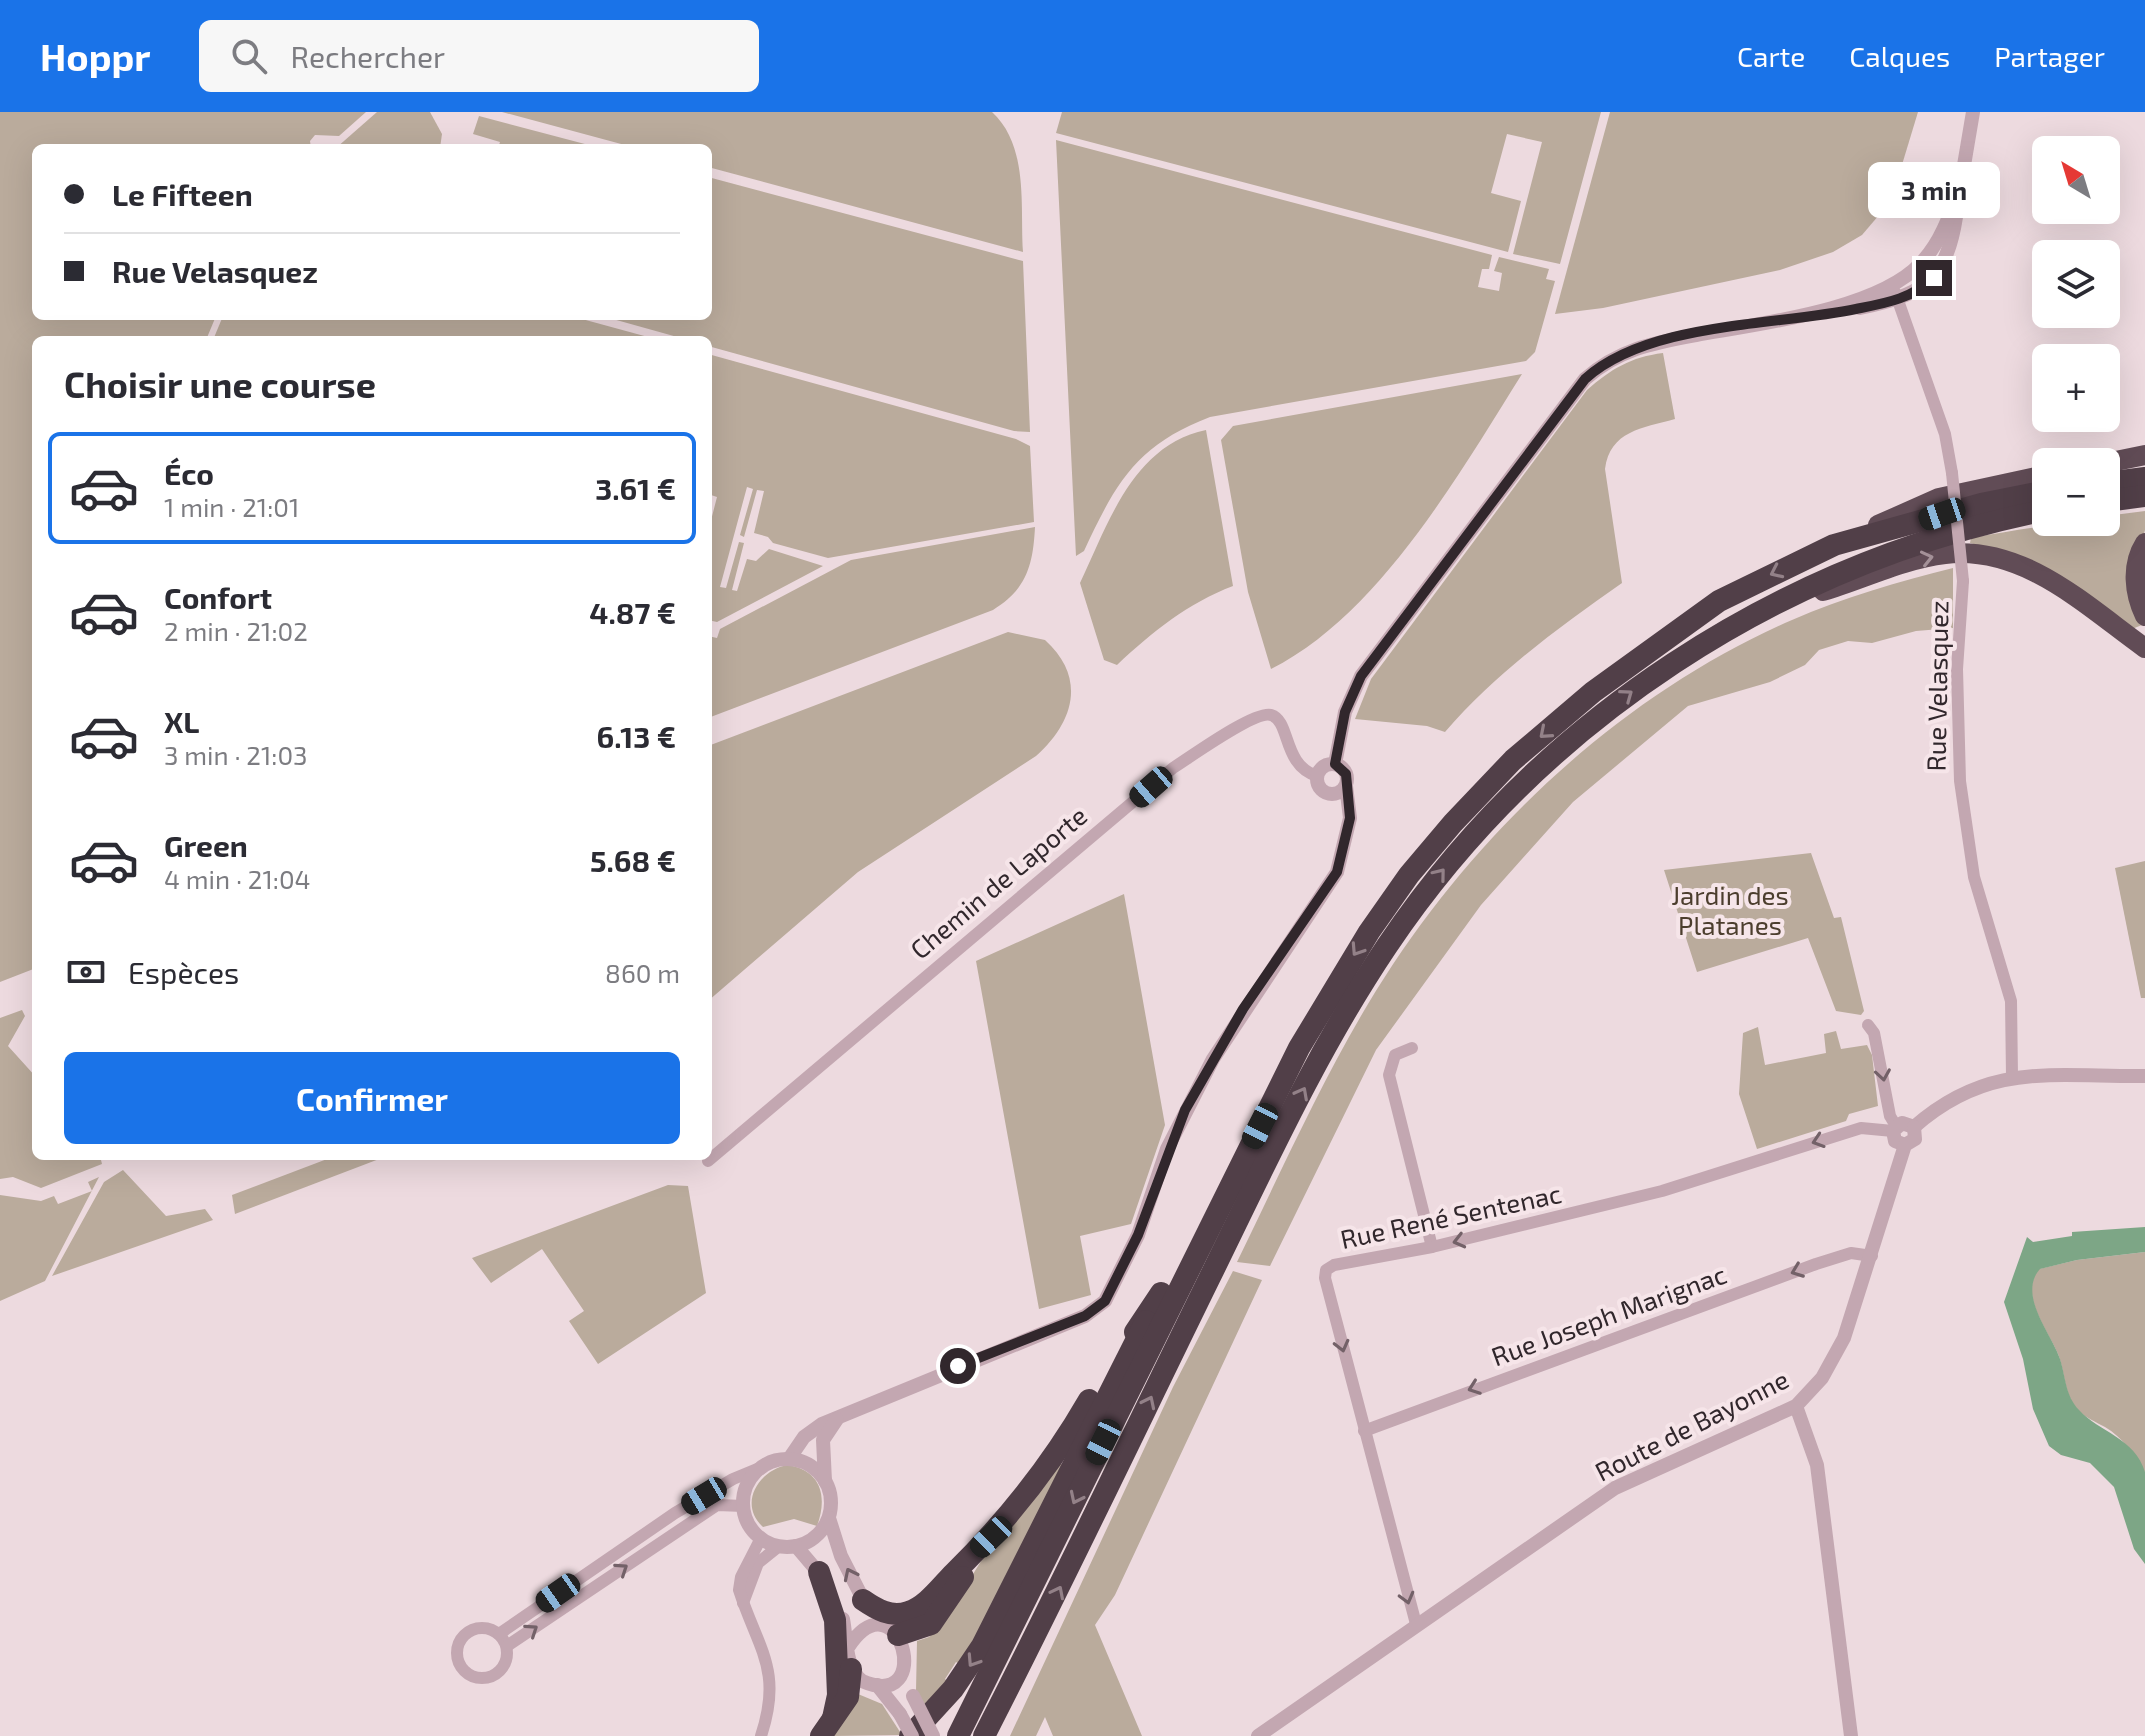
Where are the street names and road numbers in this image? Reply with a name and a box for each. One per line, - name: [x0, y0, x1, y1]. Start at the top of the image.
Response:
- street label: Rue Velasquez: [1920, 600, 1953, 772]
- street label: Chemin de Laporte: [904, 799, 1092, 965]
- street label: Rue René Sentenac: [1337, 1177, 1564, 1254]
- street label: Rue Joseph Marignac: [1487, 1258, 1730, 1371]
- street label: Route de Bayonne: [1589, 1363, 1793, 1487]

